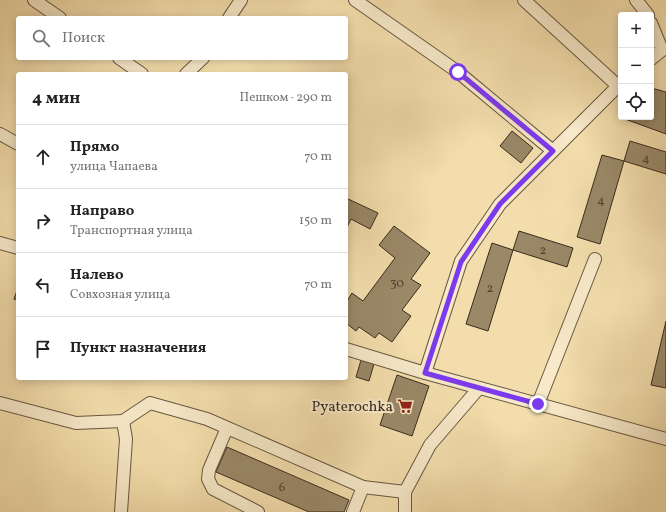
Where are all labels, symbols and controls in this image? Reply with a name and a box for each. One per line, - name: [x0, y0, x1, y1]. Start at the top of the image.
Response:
- map controls: [618, 12, 654, 120]
- button: +: [618, 12, 654, 48]
- search box: [16, 16, 348, 60]
- icon: search: [30, 27, 52, 49]
- text: Поиск: [62, 28, 105, 49]
- button: −: [618, 48, 654, 84]
- route start: [449, 63, 467, 81]
- button: locate: [618, 84, 654, 120]
- text: 4 мин: [32, 87, 80, 110]
- text: Пешком · 290 m: [240, 89, 332, 107]
- text: Прямо: [70, 137, 119, 158]
- icon: ahead: [32, 146, 54, 168]
- text: 70 m: [304, 148, 332, 166]
- house number: 4: [642, 150, 650, 168]
- text: улица Чапаева: [70, 158, 158, 176]
- house number: 4: [597, 192, 605, 210]
- text: Направо: [70, 201, 134, 222]
- icon: right: [32, 210, 54, 232]
- text: 150 m: [299, 212, 332, 230]
- text: Транспортная улица: [70, 222, 193, 240]
- house number: 2: [540, 242, 547, 260]
- text: Налево: [70, 265, 124, 286]
- icon: left: [32, 274, 54, 296]
- house number: 30: [390, 275, 404, 293]
- text: 70 m: [304, 276, 332, 294]
- house number: 2: [487, 280, 494, 298]
- text: Совхозная улица: [70, 286, 170, 304]
- icon: arrive: [32, 338, 54, 360]
- text: Пункт назначения: [70, 338, 206, 359]
- route end: [529, 395, 547, 413]
- place label: Pyaterochka: [312, 397, 393, 418]
- supermarket icon: Pyaterochka: [396, 397, 414, 415]
- house number: 6: [279, 479, 286, 497]

